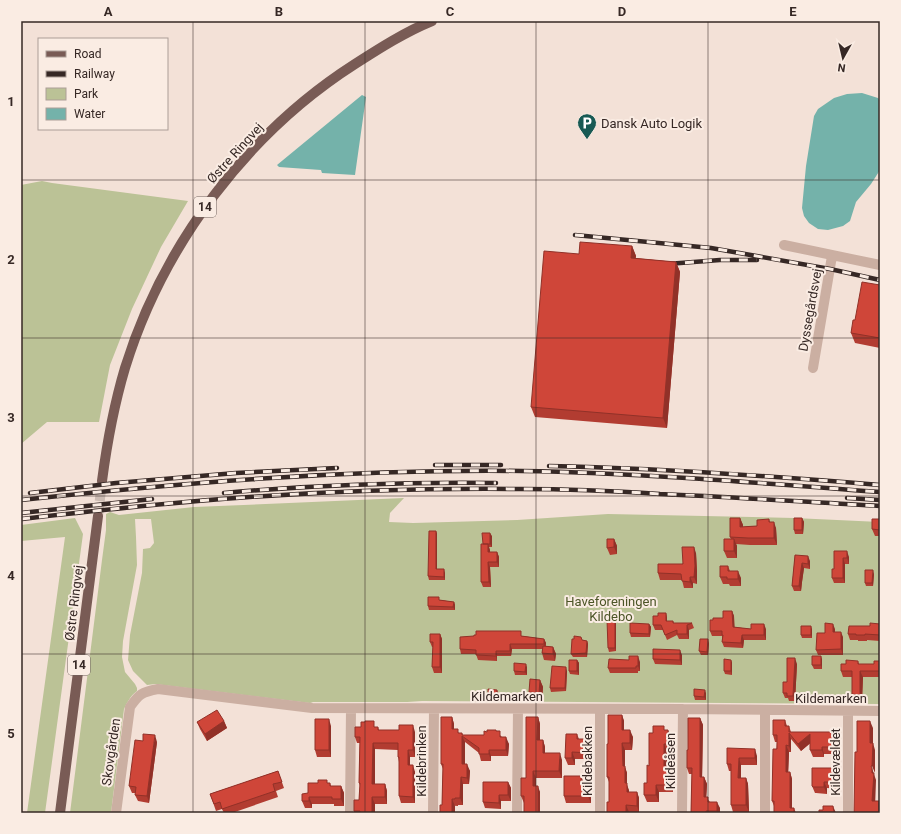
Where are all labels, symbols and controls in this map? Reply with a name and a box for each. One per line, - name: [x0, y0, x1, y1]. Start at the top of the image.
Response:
- text: A: [104, 4, 113, 19]
- text: B: [275, 4, 283, 19]
- text: C: [446, 4, 455, 19]
- text: D: [618, 4, 626, 19]
- text: E: [789, 4, 797, 19]
- legend: [38, 38, 168, 130]
- north arrow: [823, 38, 863, 78]
- text: Road: [74, 47, 102, 61]
- text: N: [837, 60, 846, 74]
- text: Railway: [74, 67, 115, 81]
- text: Park: [74, 87, 99, 101]
- text: 1: [7, 94, 15, 109]
- text: Water: [74, 107, 105, 121]
- parking icon: Dansk Auto Logik: [576, 112, 598, 140]
- place label: Dansk Auto Logik: [601, 116, 703, 131]
- street label: Østre Ringvej: [204, 120, 266, 186]
- road number: 14: [194, 197, 216, 217]
- text: 2: [7, 252, 15, 267]
- street label: Dyssegårdsvej: [795, 267, 825, 353]
- text: 3: [7, 410, 15, 425]
- street label: Østre Ringvej: [62, 564, 86, 642]
- text: 4: [7, 568, 15, 583]
- park label: Haveforeningen Kildebo: [565, 594, 657, 624]
- road number: 14: [68, 655, 90, 675]
- street label: Kildemarken: [471, 689, 543, 704]
- street label: Kildemarken: [795, 691, 867, 706]
- street label: Skovgården: [99, 717, 123, 787]
- street label: Kildebrinken: [414, 725, 429, 797]
- text: 5: [7, 726, 15, 741]
- street label: Kildebakken: [580, 726, 595, 796]
- street label: Kildevældet: [828, 728, 843, 796]
- street label: Kildeåsen: [663, 733, 678, 789]

